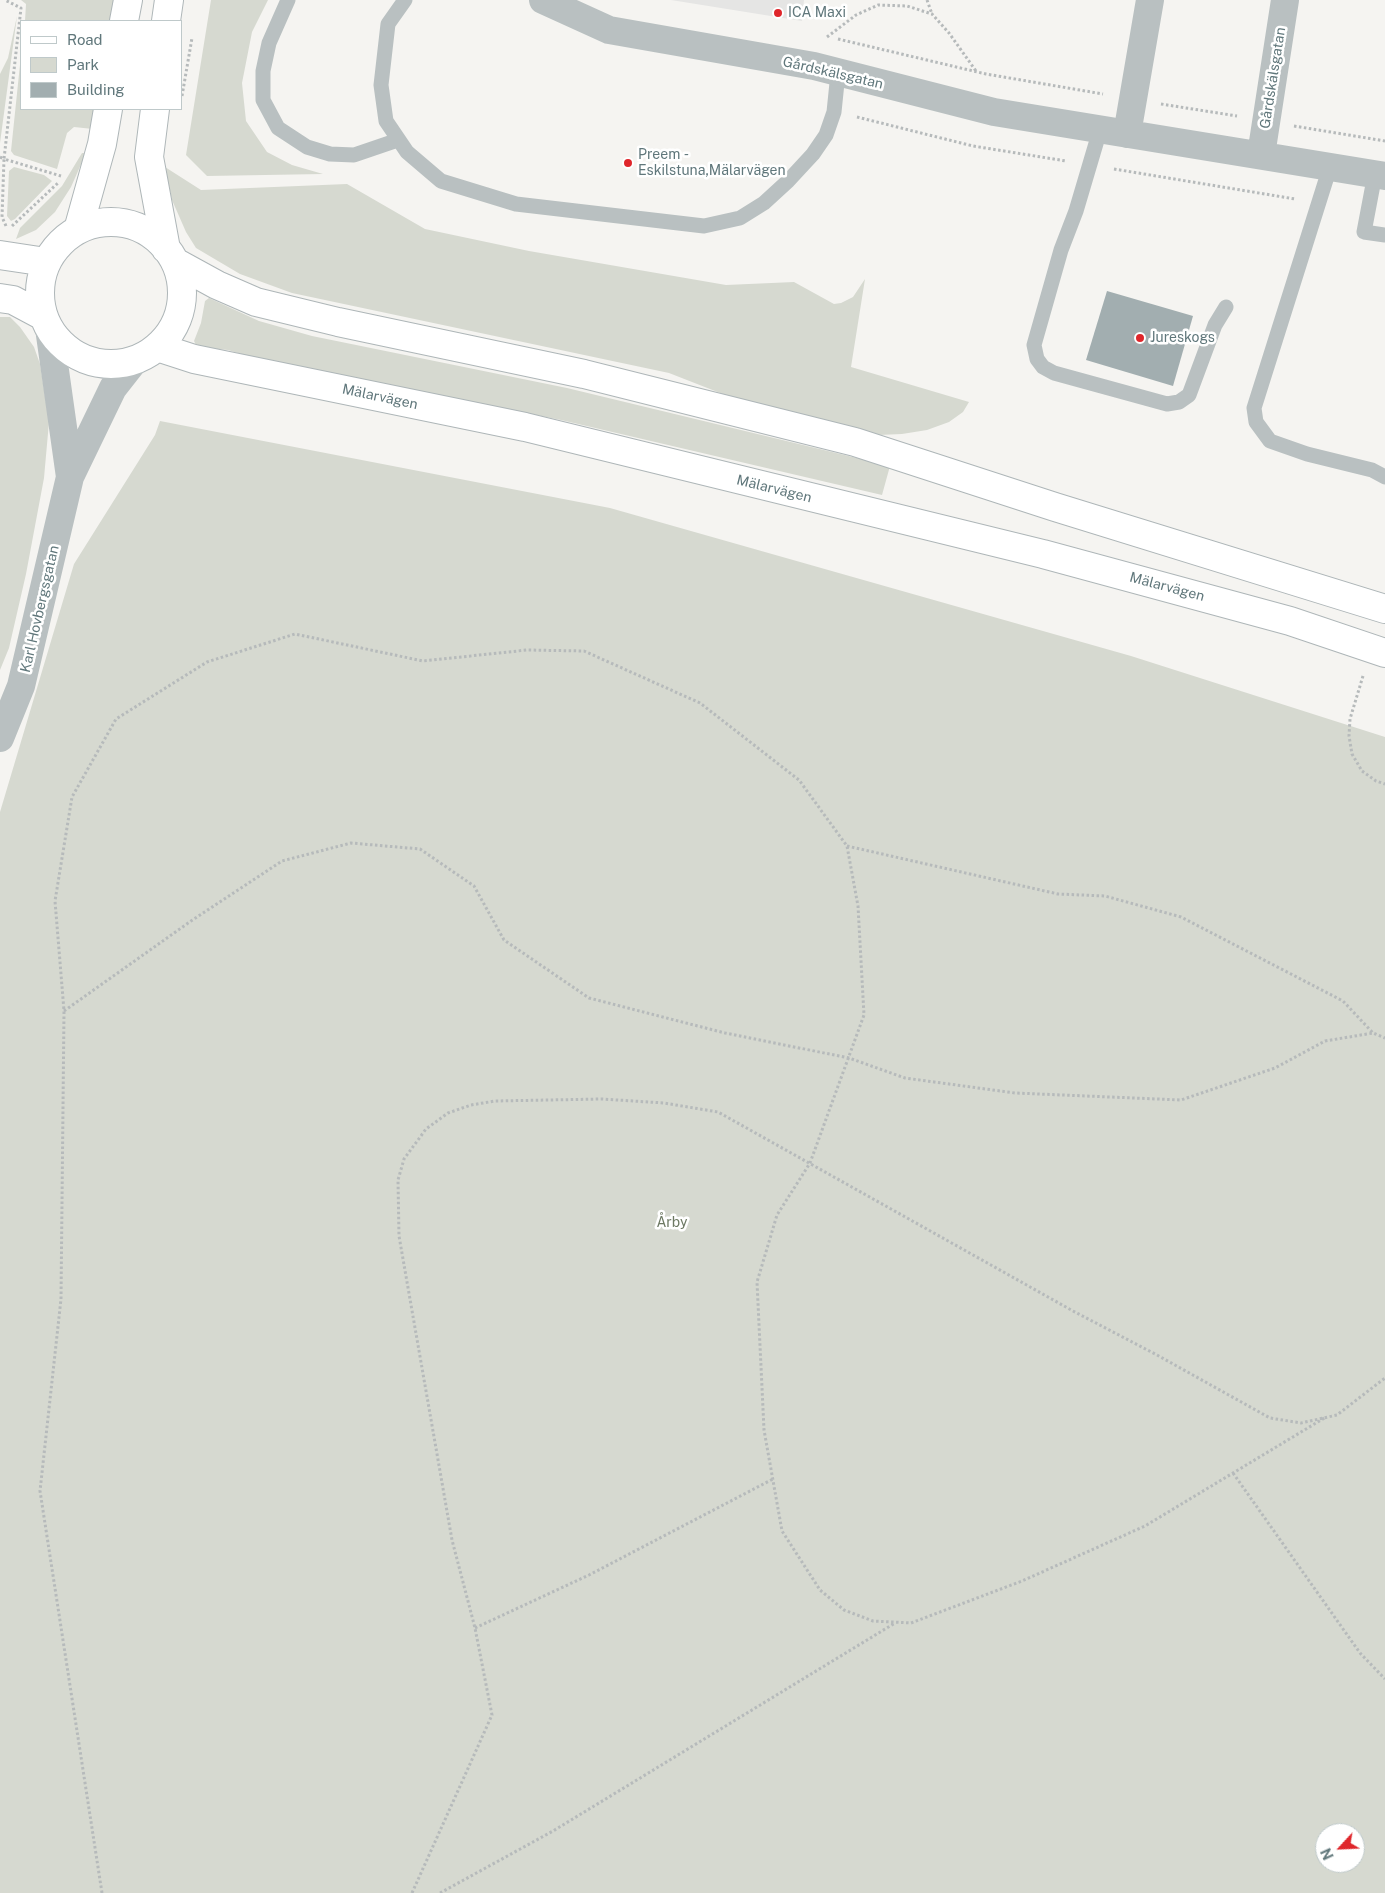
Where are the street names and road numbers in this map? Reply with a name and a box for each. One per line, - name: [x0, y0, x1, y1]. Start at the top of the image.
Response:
- street label: Gårdskälsgatan: [1257, 26, 1289, 130]
- street label: Gårdskälsgatan: [781, 53, 885, 93]
- street label: Mälarvägen: [341, 381, 419, 413]
- street label: Mälarvägen: [735, 472, 813, 506]
- street label: Karl Hovbergsgatan: [17, 544, 63, 674]
- street label: Mälarvägen: [1128, 569, 1206, 605]

